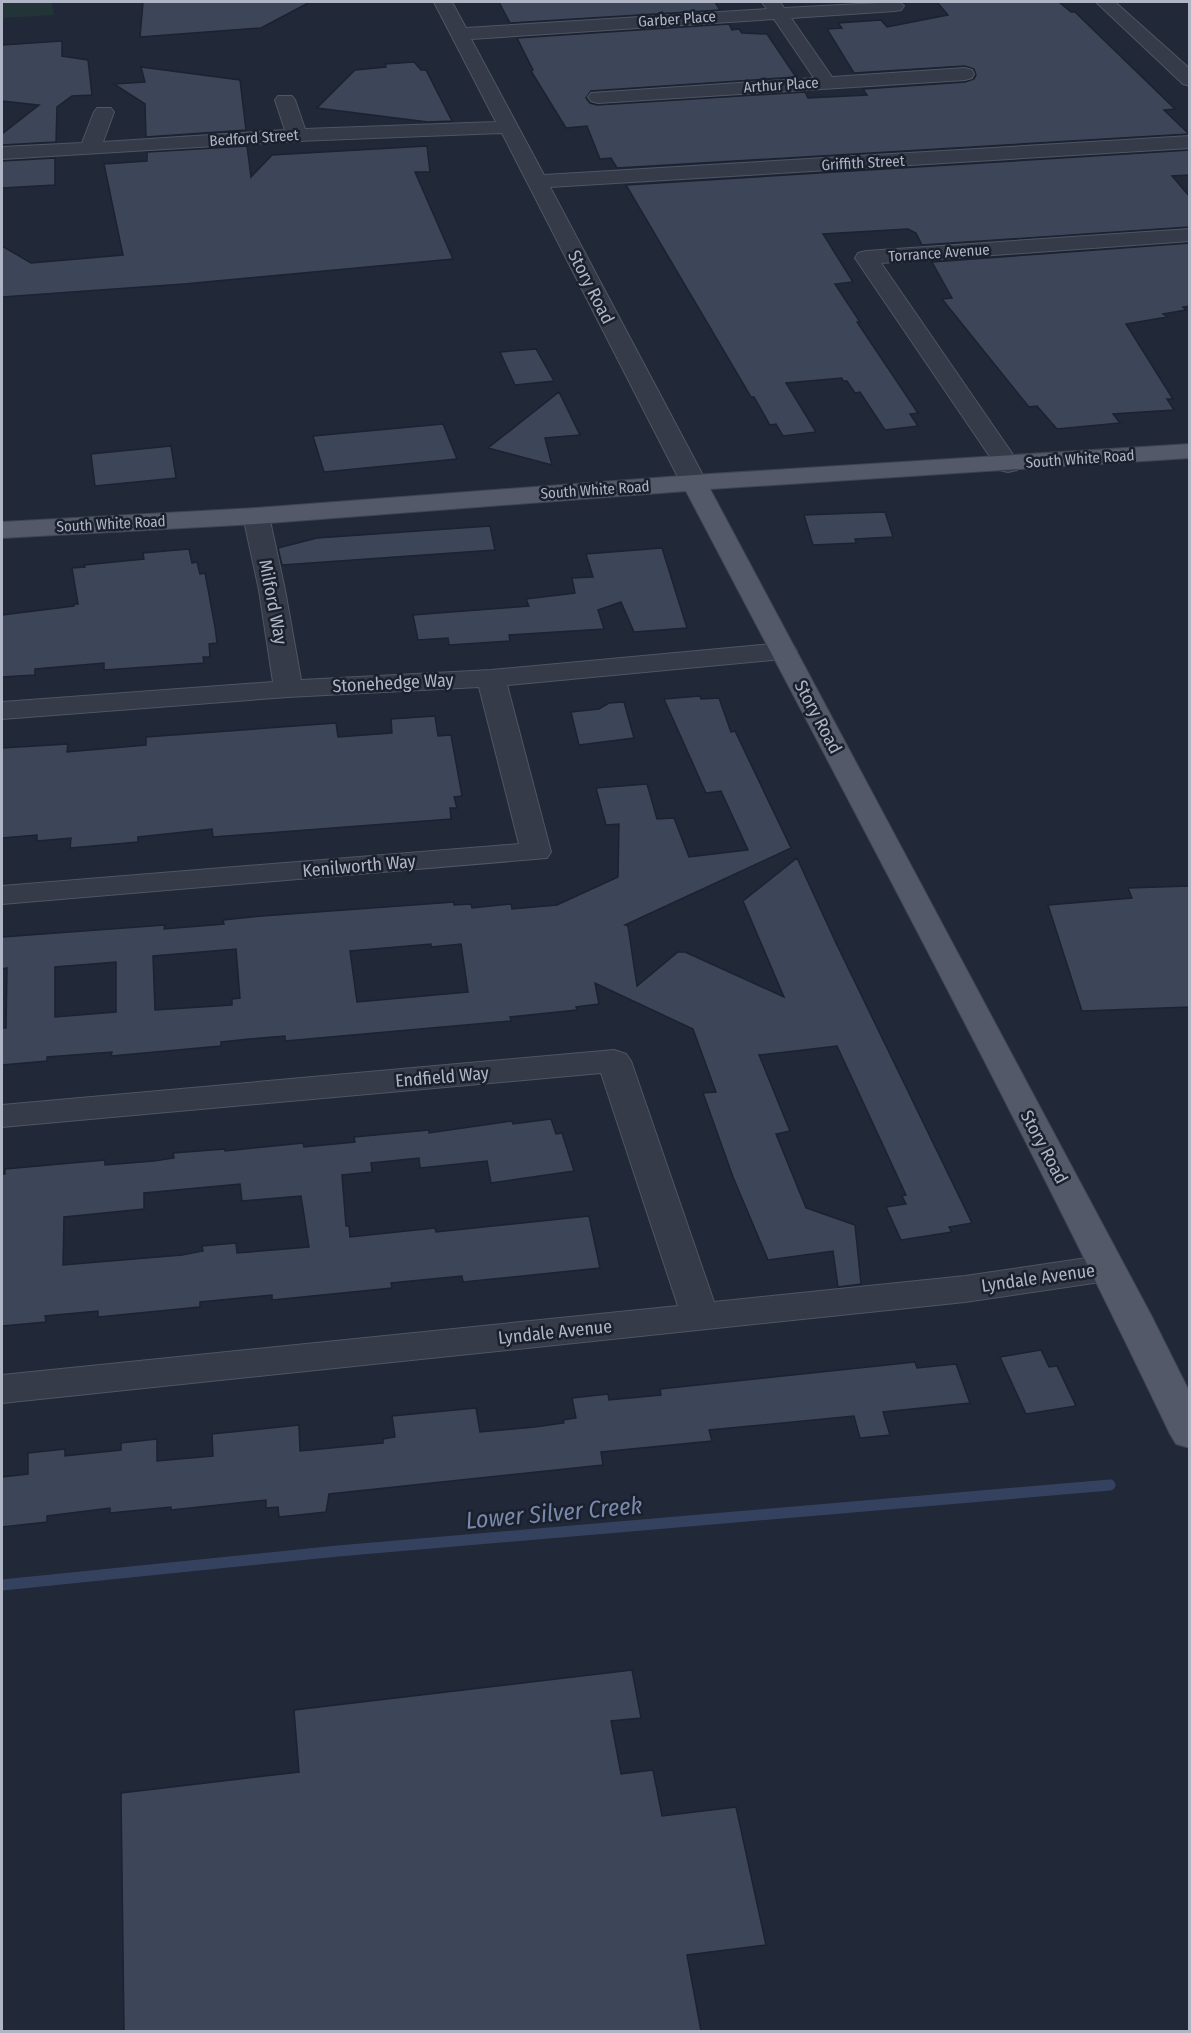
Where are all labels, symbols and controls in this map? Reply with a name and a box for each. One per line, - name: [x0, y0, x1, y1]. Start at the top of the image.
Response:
- street label: Garber Place: [638, 7, 716, 31]
- street label: Arthur Place: [743, 73, 819, 97]
- street label: Bedford Street: [209, 126, 299, 150]
- street label: Griffith Street: [821, 152, 905, 174]
- street label: Torrance Avenue: [888, 240, 990, 266]
- street label: Story Road: [563, 246, 619, 328]
- street label: South White Road: [1025, 446, 1135, 472]
- street label: South White Road: [540, 477, 650, 503]
- street label: South White Road: [56, 512, 166, 536]
- street label: Milford Way: [254, 558, 292, 646]
- street label: Stonehedge Way: [332, 669, 454, 697]
- street label: Story Road: [790, 677, 846, 757]
- street label: Kenilworth Way: [301, 850, 417, 882]
- street label: Endfield Way: [394, 1062, 490, 1092]
- street label: Story Road: [1016, 1107, 1072, 1187]
- street label: Lyndale Avenue: [980, 1259, 1096, 1297]
- street label: Lyndale Avenue: [497, 1315, 613, 1349]
- water label: Lower Silver Creek: [465, 1491, 643, 1535]

